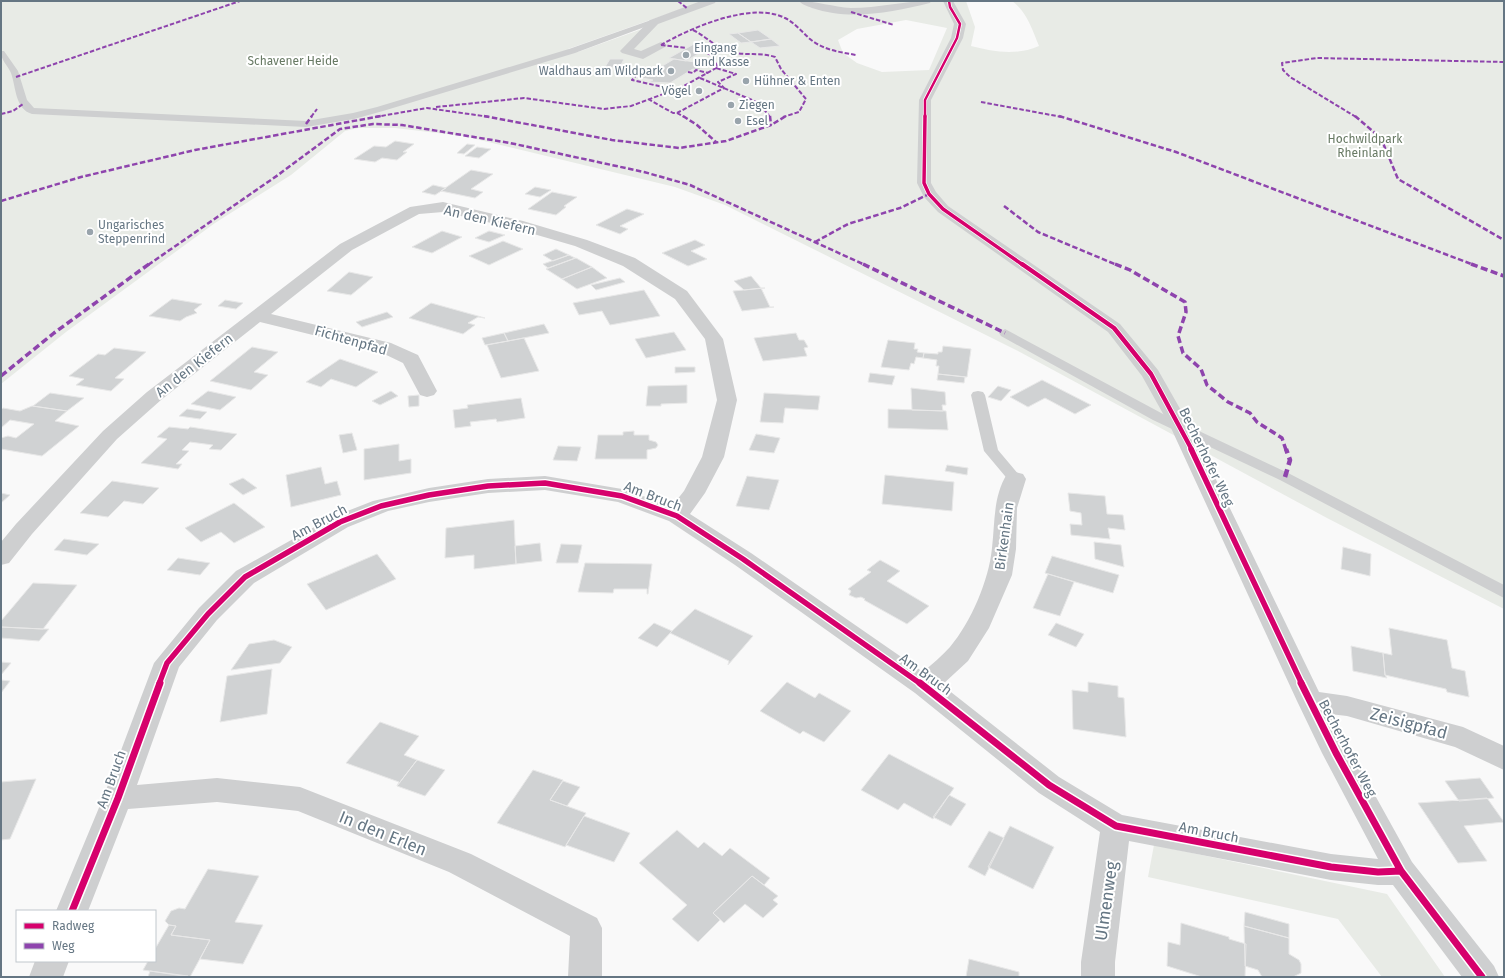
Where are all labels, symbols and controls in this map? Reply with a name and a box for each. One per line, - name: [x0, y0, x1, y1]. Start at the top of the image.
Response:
- place label: Eingang und Kasse: [694, 41, 749, 69]
- marker: Eingang und Kasse: [681, 50, 691, 60]
- park label: Schavener Heide: [247, 54, 339, 68]
- place label: Waldhaus am Wildpark: [539, 64, 664, 78]
- marker: Waldhaus am Wildpark: [666, 66, 676, 76]
- place label: Hühner & Enten: [754, 74, 841, 88]
- marker: Hühner & Enten: [741, 76, 751, 86]
- place label: Vögel: [662, 84, 691, 98]
- marker: Vögel: [694, 86, 704, 96]
- place label: Ziegen: [739, 98, 775, 112]
- marker: Ziegen: [726, 100, 736, 110]
- place label: Esel: [746, 114, 769, 128]
- marker: Esel: [733, 116, 743, 126]
- park label: Hochwildpark Rheinland: [1328, 132, 1403, 160]
- street label: An den Kiefern: [442, 202, 537, 239]
- place label: Ungarisches Steppenrind: [98, 218, 165, 246]
- marker: Ungarisches Steppenrind: [85, 227, 95, 237]
- street label: Fichtenpfad: [313, 322, 389, 359]
- street label: An den Kiefern: [152, 330, 236, 401]
- street label: Becherhofer Weg: [1175, 405, 1238, 510]
- street label: Am Bruch: [621, 478, 684, 515]
- street label: Am Bruch: [288, 501, 350, 544]
- street label: Birkenhain: [991, 501, 1018, 571]
- street label: Am Bruch: [896, 650, 955, 699]
- street label: Becherhofer Weg: [1315, 697, 1381, 801]
- street label: Zeisigpfad: [1368, 703, 1450, 744]
- street label: Am Bruch: [93, 748, 130, 811]
- street label: In den Erlen: [336, 806, 430, 861]
- street label: Am Bruch: [1177, 818, 1240, 847]
- street label: Ulmenweg: [1091, 860, 1123, 942]
- legend: [16, 910, 156, 962]
- text: Radweg: [52, 919, 95, 933]
- text: Weg: [52, 939, 75, 953]

